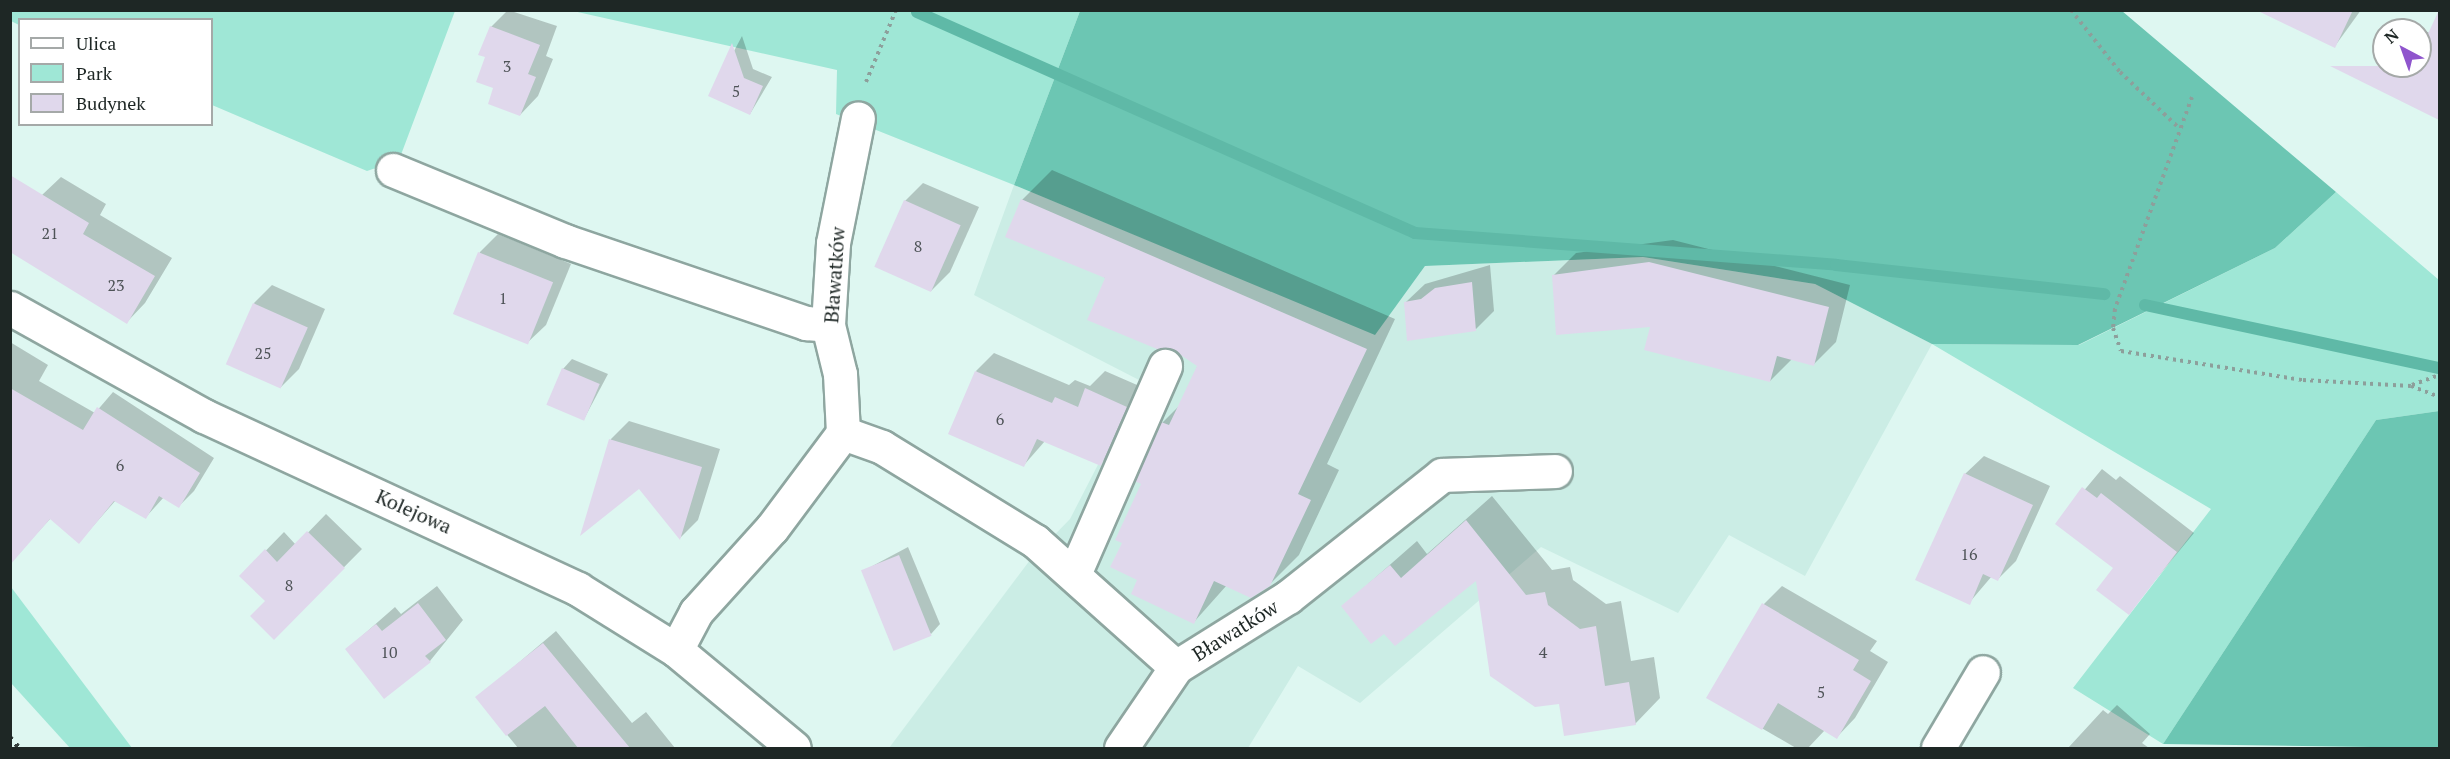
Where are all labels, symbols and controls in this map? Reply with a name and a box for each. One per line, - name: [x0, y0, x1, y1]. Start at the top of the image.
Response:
- legend: [18, 18, 213, 126]
- north arrow: [2372, 18, 2432, 78]
- text: N: [2380, 24, 2403, 48]
- text: Ulica: [76, 31, 116, 55]
- house number: 3: [503, 56, 511, 76]
- text: Park: [76, 61, 112, 85]
- house number: 5: [732, 81, 740, 101]
- text: Budynek: [76, 91, 146, 115]
- house number: 21: [41, 223, 59, 243]
- street label: Bławatków: [819, 226, 849, 324]
- house number: 8: [914, 236, 922, 256]
- house number: 23: [107, 275, 125, 295]
- house number: 1: [499, 288, 507, 308]
- house number: 25: [254, 343, 272, 363]
- house number: 6: [996, 409, 1004, 429]
- house number: 6: [116, 455, 124, 475]
- street label: Kolejowa: [372, 484, 456, 538]
- house number: 16: [1960, 544, 1978, 564]
- house number: 8: [285, 575, 293, 595]
- street label: Bławatków: [1188, 594, 1282, 666]
- house number: 10: [380, 642, 398, 662]
- house number: 4: [1539, 642, 1547, 662]
- house number: 5: [1817, 682, 1825, 702]

